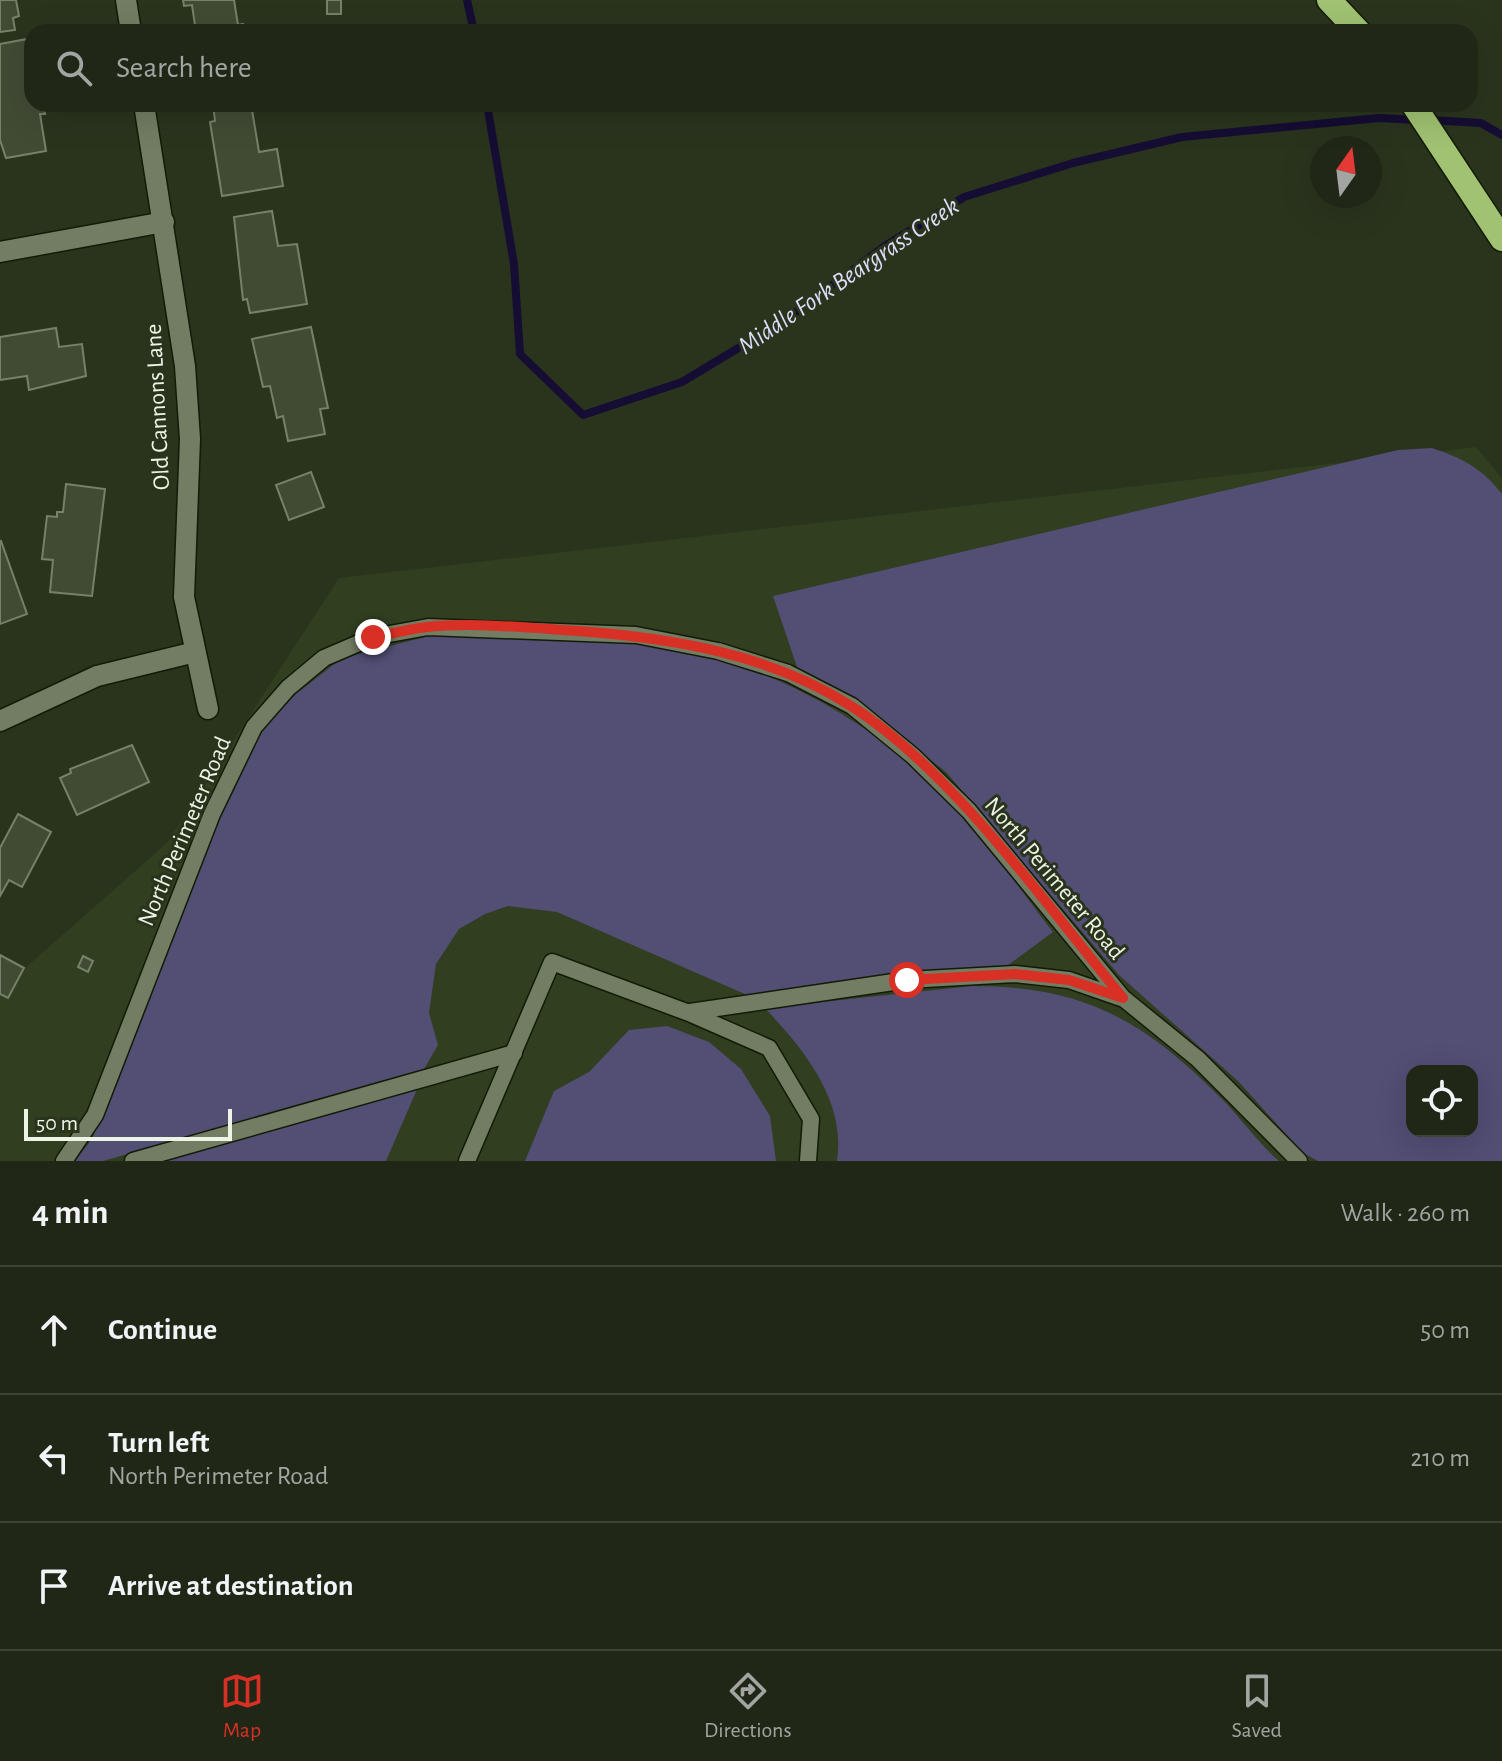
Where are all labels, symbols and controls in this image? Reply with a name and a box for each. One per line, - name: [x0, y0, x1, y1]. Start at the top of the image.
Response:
- search box: [24, 24, 1478, 112]
- icon: search: [52, 46, 96, 90]
- text: Search here: [116, 53, 252, 83]
- north arrow: [1310, 136, 1382, 208]
- water label: Middle Fork Beargrass Creek: [734, 192, 964, 359]
- street label: Old Cannons Lane: [142, 323, 174, 491]
- route end: [355, 619, 391, 655]
- street label: North Perimeter Road: [134, 733, 236, 930]
- street label: North Perimeter Road: [980, 793, 1129, 964]
- route start: [889, 962, 925, 998]
- map controls: [1406, 1065, 1478, 1137]
- button: locate: [1406, 1065, 1478, 1137]
- scale bar: [24, 1105, 232, 1141]
- text: 50 m: [36, 1112, 78, 1134]
- text: 4 min: [32, 1196, 109, 1230]
- text: Walk · 260 m: [1340, 1200, 1470, 1226]
- icon: ahead: [32, 1308, 76, 1352]
- text: Continue: [108, 1315, 217, 1345]
- text: 50 m: [1420, 1317, 1470, 1343]
- text: Turn left: [108, 1428, 209, 1458]
- icon: left: [32, 1436, 76, 1480]
- text: 210 m: [1410, 1445, 1470, 1471]
- text: North Perimeter Road: [108, 1463, 328, 1489]
- icon: arrive: [32, 1564, 76, 1608]
- text: Arrive at destination: [108, 1571, 354, 1601]
- tab: Map: [220, 1669, 264, 1743]
- tab: Directions: [704, 1669, 792, 1743]
- tab: Saved: [1232, 1669, 1282, 1743]

